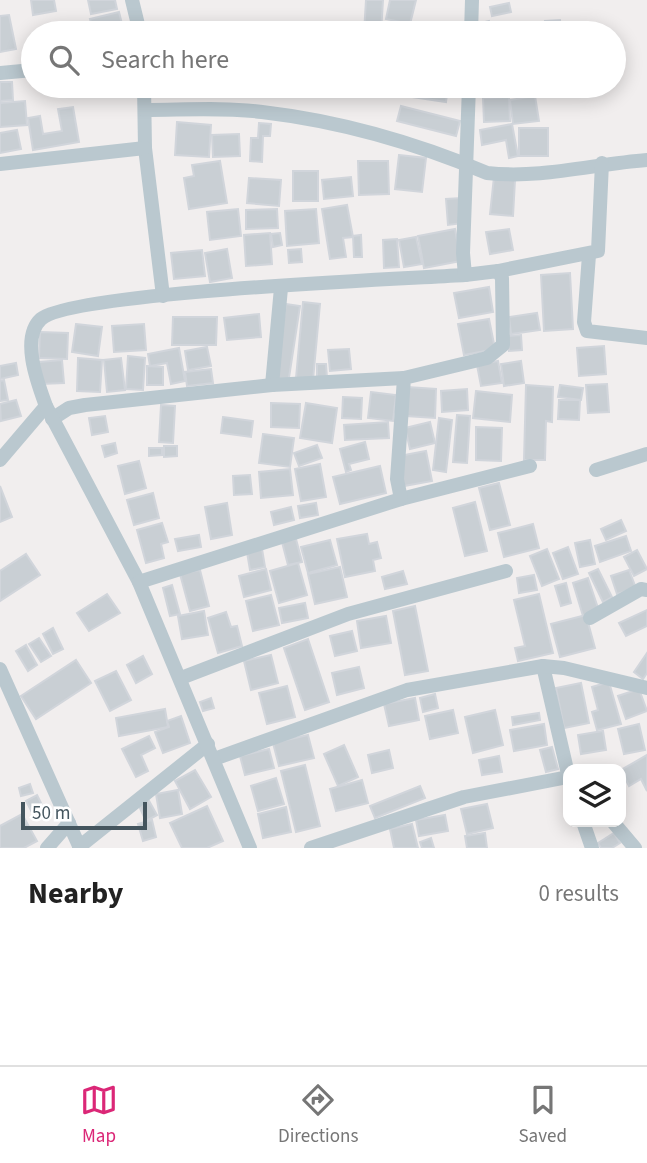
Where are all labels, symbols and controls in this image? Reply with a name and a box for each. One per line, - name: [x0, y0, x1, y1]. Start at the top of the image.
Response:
- search box: [21, 21, 626, 98]
- icon: search: [45, 41, 83, 79]
- text: Search here: [101, 41, 229, 78]
- map controls: [563, 764, 626, 827]
- button: layers: [563, 764, 626, 827]
- scale bar: [21, 799, 147, 831]
- text: 50 m: [32, 800, 70, 827]
- text: Nearby: [28, 872, 123, 915]
- text: 0 results: [539, 877, 619, 910]
- tab: Map: [80, 1081, 118, 1150]
- tab: Directions: [278, 1081, 358, 1150]
- tab: Saved: [518, 1081, 567, 1150]

